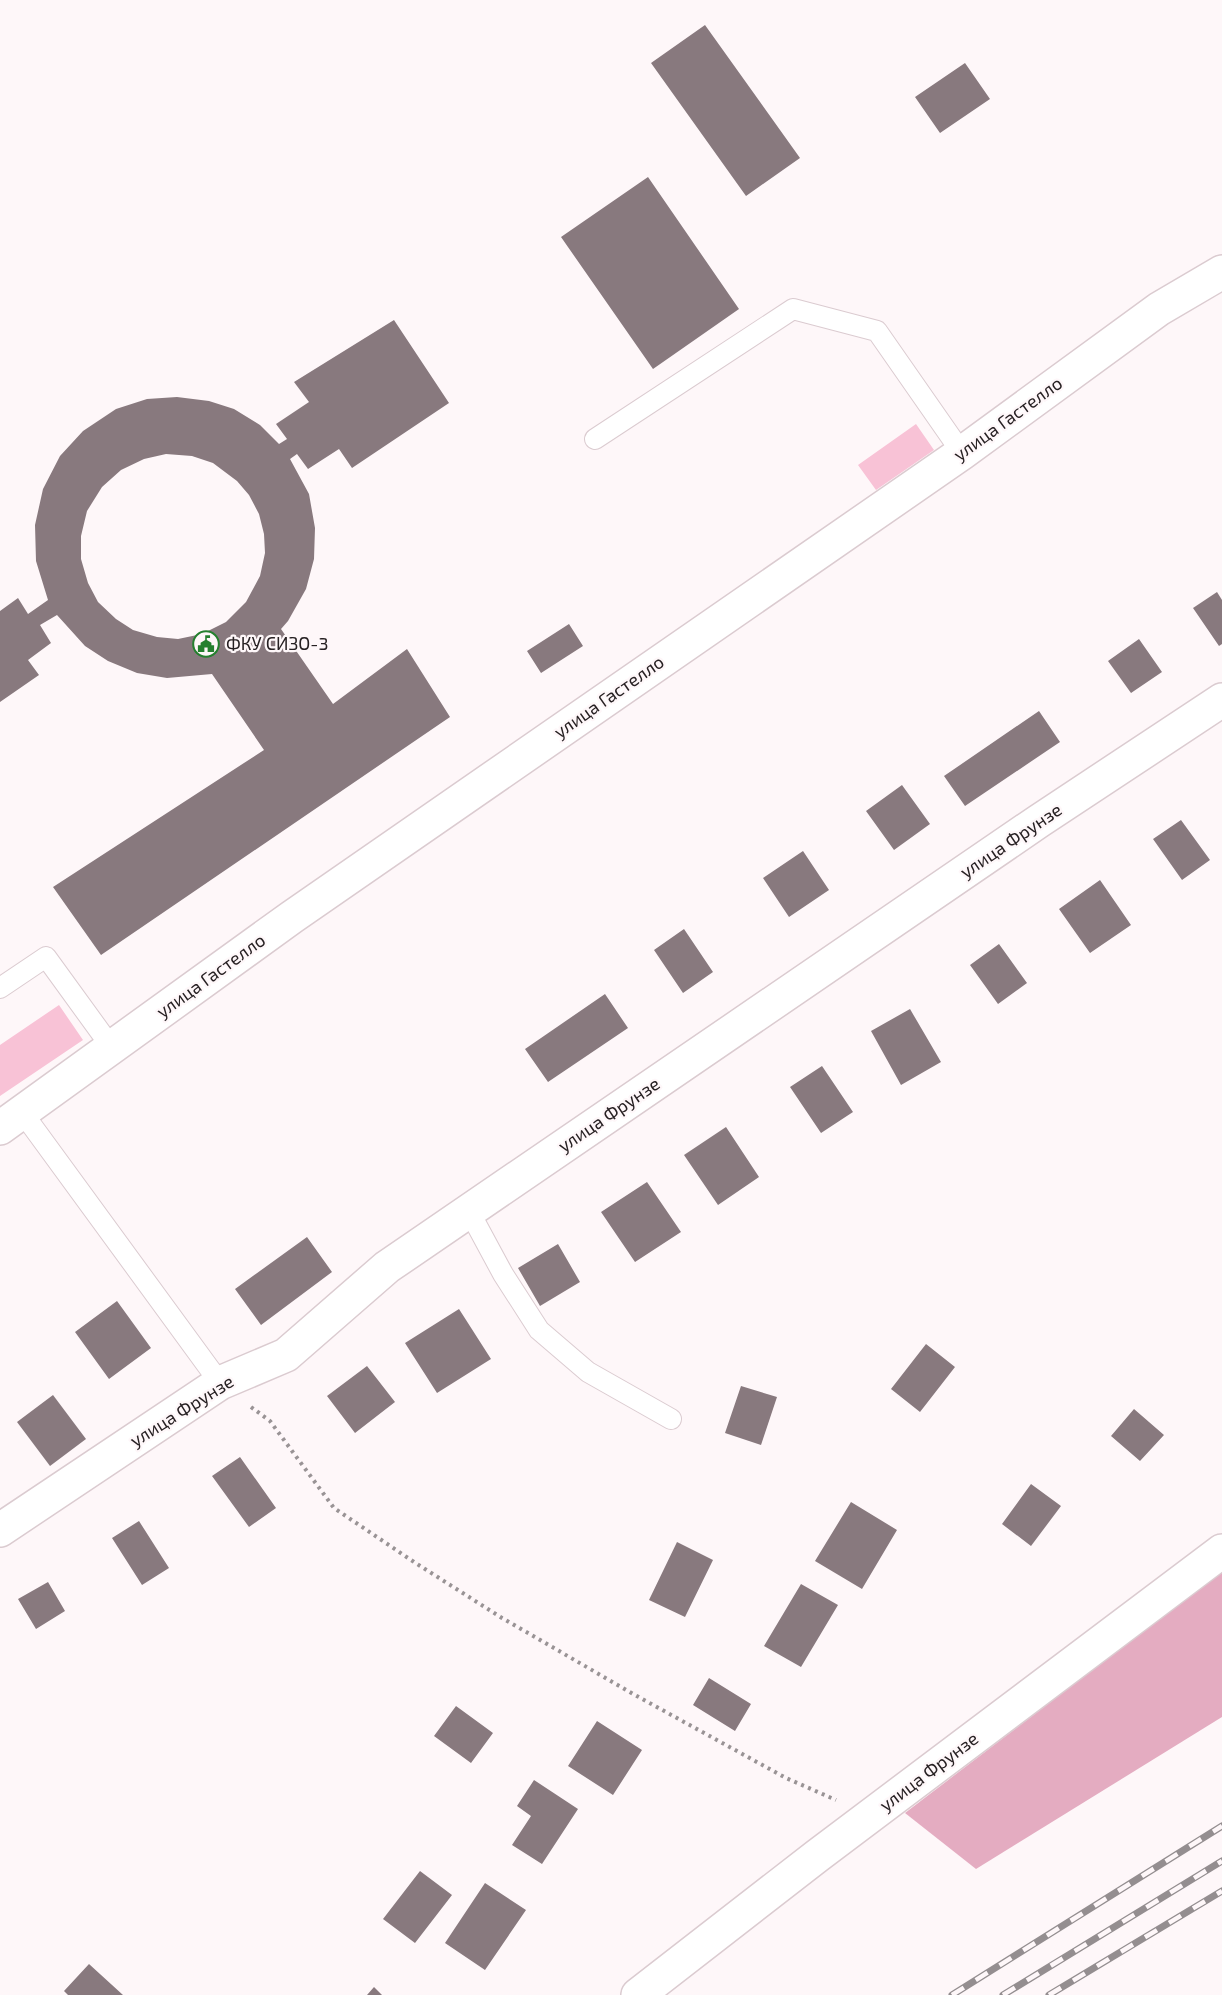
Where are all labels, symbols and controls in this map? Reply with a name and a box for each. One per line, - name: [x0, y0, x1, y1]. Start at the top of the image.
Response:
- street label: улица Гастелло: [949, 371, 1066, 465]
- public building icon: ФКУ СИЗО-3: [191, 629, 221, 659]
- place label: ФКУ СИЗО-3: [226, 632, 328, 654]
- street label: улица Гастелло: [549, 650, 668, 742]
- street label: улица Фрунзе: [955, 798, 1066, 882]
- street label: улица Гастелло: [152, 928, 269, 1022]
- street label: улица Фрунзе: [553, 1072, 664, 1156]
- street label: улица Фрунзе: [126, 1370, 237, 1451]
- street label: улица Фрунзе: [875, 1727, 982, 1816]

